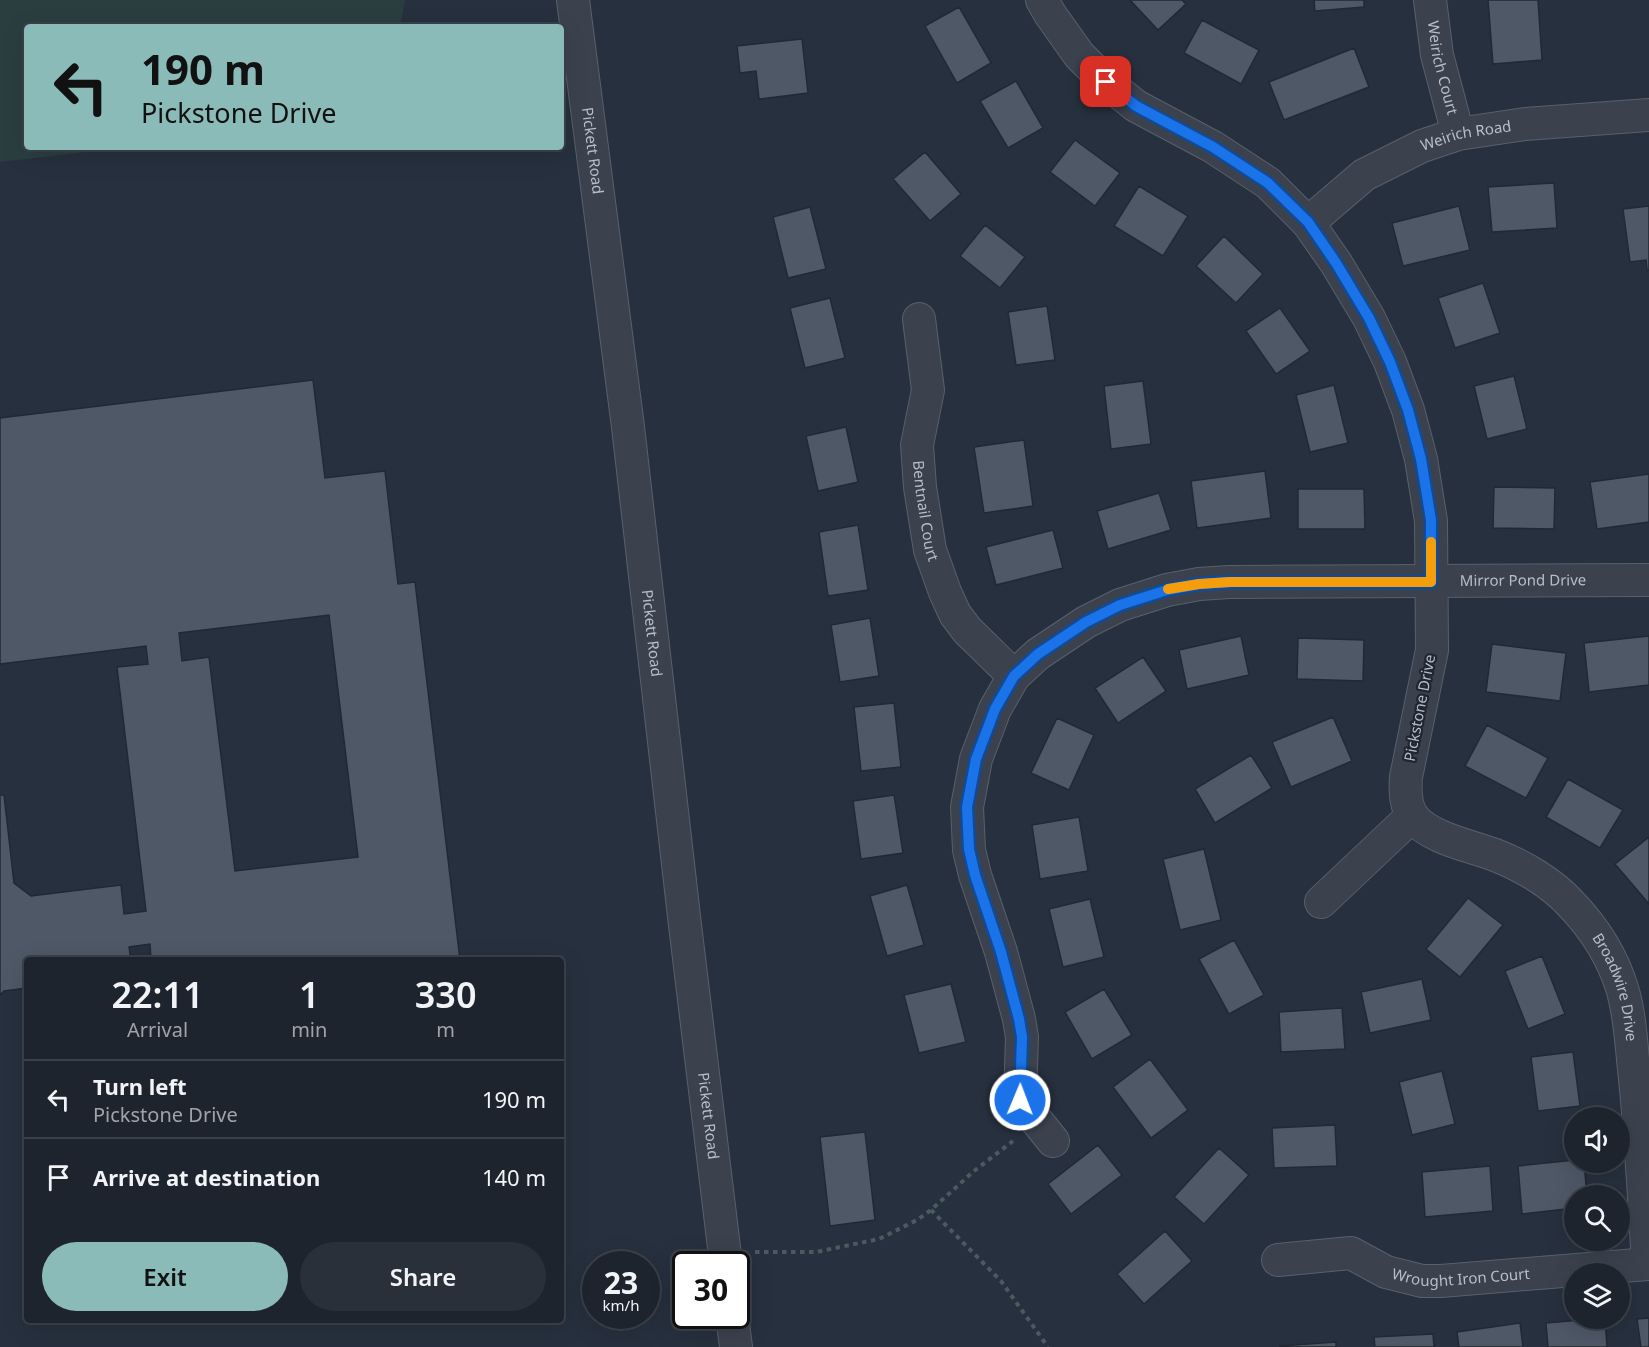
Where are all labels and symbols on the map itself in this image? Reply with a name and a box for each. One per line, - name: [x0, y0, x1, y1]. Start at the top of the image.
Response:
- street label: Weirich Court: [1424, 19, 1464, 117]
- pin: [1080, 56, 1131, 107]
- street label: Pickett Road: [578, 106, 609, 195]
- street label: Weirich Road: [1418, 115, 1512, 155]
- street label: Bentnail Court: [909, 460, 944, 564]
- street label: Mirror Pond Drive: [1460, 569, 1586, 590]
- street label: Pickett Road: [638, 588, 667, 678]
- street label: Pickstone Drive: [1399, 653, 1439, 763]
- street label: Broadwire Drive: [1588, 929, 1642, 1042]
- position arrow: [988, 1068, 1052, 1132]
- street label: Pickett Road: [694, 1071, 724, 1160]
- speed limit sign: 30: [672, 1251, 750, 1329]
- street label: Wrought Iron Court: [1390, 1263, 1531, 1290]

